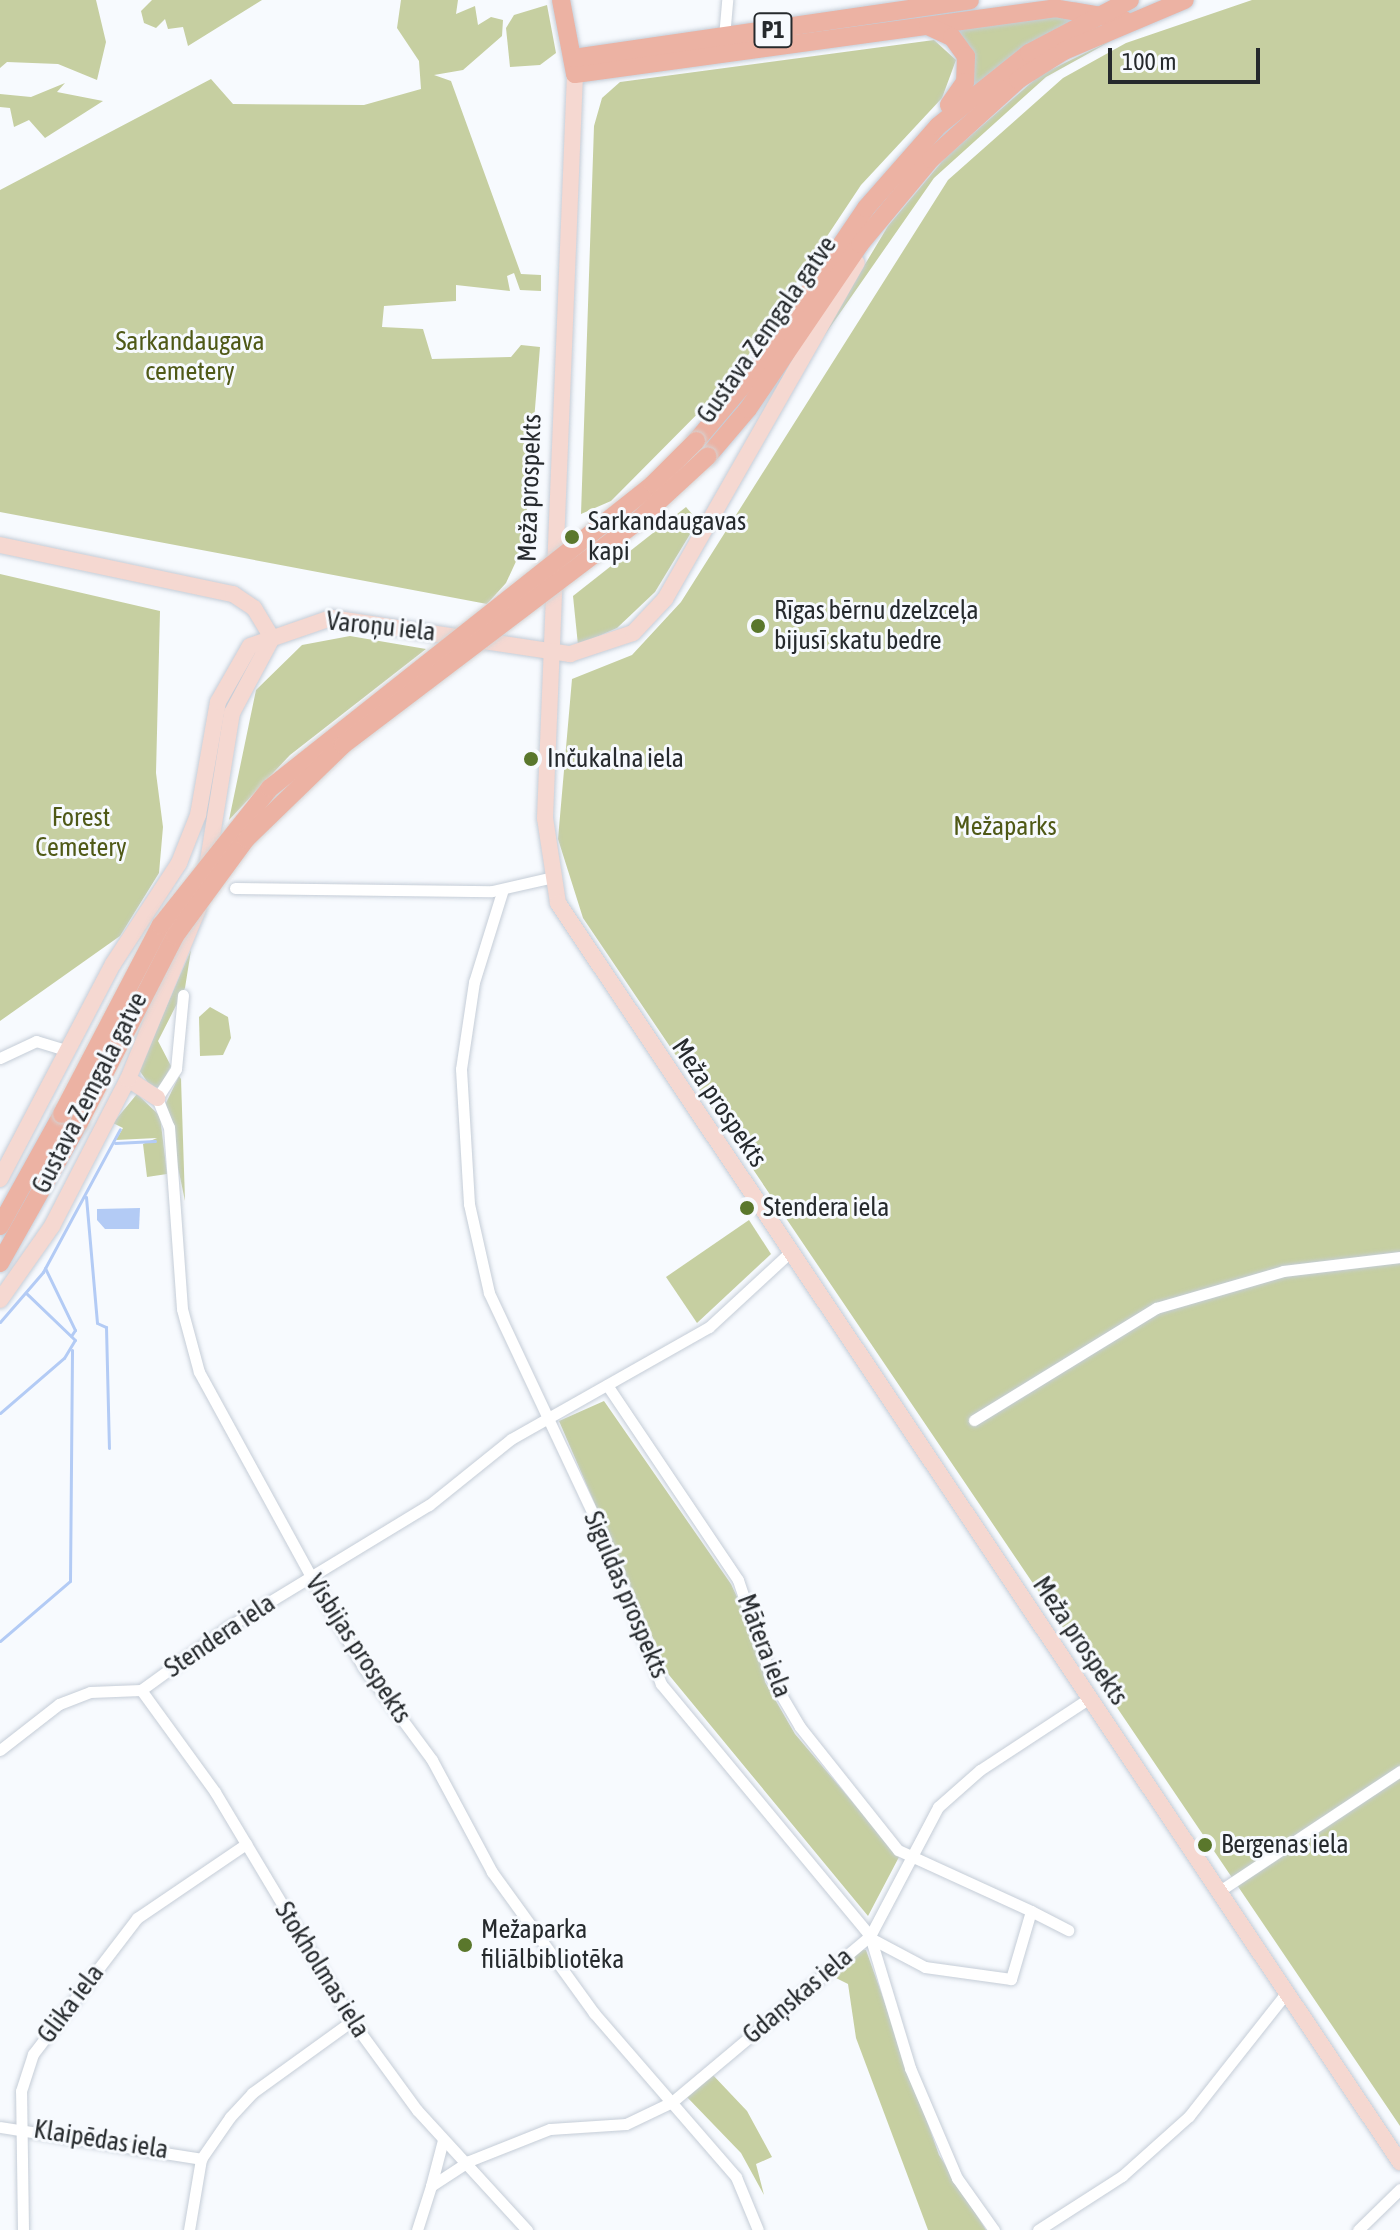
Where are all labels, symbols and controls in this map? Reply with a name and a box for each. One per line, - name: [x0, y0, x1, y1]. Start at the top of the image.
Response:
- road number: P1: [753, 10, 793, 50]
- scale bar: [1112, 32, 1264, 82]
- text: 100 m: [1122, 48, 1176, 75]
- street label: Gustava Zemgala gatve: [691, 230, 843, 430]
- park label: Sarkandaugava cemetery: [115, 326, 265, 388]
- street label: Meža prospekts: [512, 414, 548, 562]
- place label: Sarkandaugavas kapi: [588, 506, 746, 568]
- marker: Sarkandaugavas kapi: [563, 528, 581, 546]
- place label: Rīgas bērnu dzelzceļa bijusī skatu bedre: [774, 595, 979, 656]
- street label: Varoņu iela: [325, 606, 437, 648]
- marker: Rīgas bērnu dzelzceļa bijusī skatu bedre: [749, 617, 767, 635]
- place label: Inčukalna iela: [547, 743, 684, 775]
- marker: Inčukalna iela: [522, 750, 540, 768]
- park label: Forest Cemetery: [35, 802, 127, 864]
- park label: Mežaparks: [953, 811, 1057, 843]
- street label: Gustava Zemgala gatve: [26, 987, 154, 1199]
- street label: Meža prospekts: [665, 1033, 773, 1173]
- place label: Stendera iela: [763, 1192, 889, 1224]
- marker: Stendera iela: [738, 1199, 756, 1217]
- street label: Siguldas prospekts: [577, 1507, 675, 1683]
- street label: Visbijas prospekts: [298, 1569, 418, 1729]
- street label: Meža prospekts: [1026, 1571, 1134, 1711]
- street label: Stendera iela: [159, 1588, 281, 1684]
- street label: Mātera iela: [730, 1590, 798, 1702]
- place label: Bergenas iela: [1221, 1829, 1349, 1861]
- marker: Bergenas iela: [1196, 1836, 1214, 1854]
- street label: Stokholmas iela: [268, 1897, 376, 2043]
- place label: Mežaparka filiālbibliotēka: [481, 1914, 624, 1976]
- marker: Mežaparka filiālbibliotēka: [456, 1936, 474, 1954]
- street label: Gdaņskas iela: [737, 1941, 859, 2051]
- street label: Glika iela: [31, 1958, 111, 2050]
- street label: Klaipēdas iela: [32, 2114, 170, 2166]

